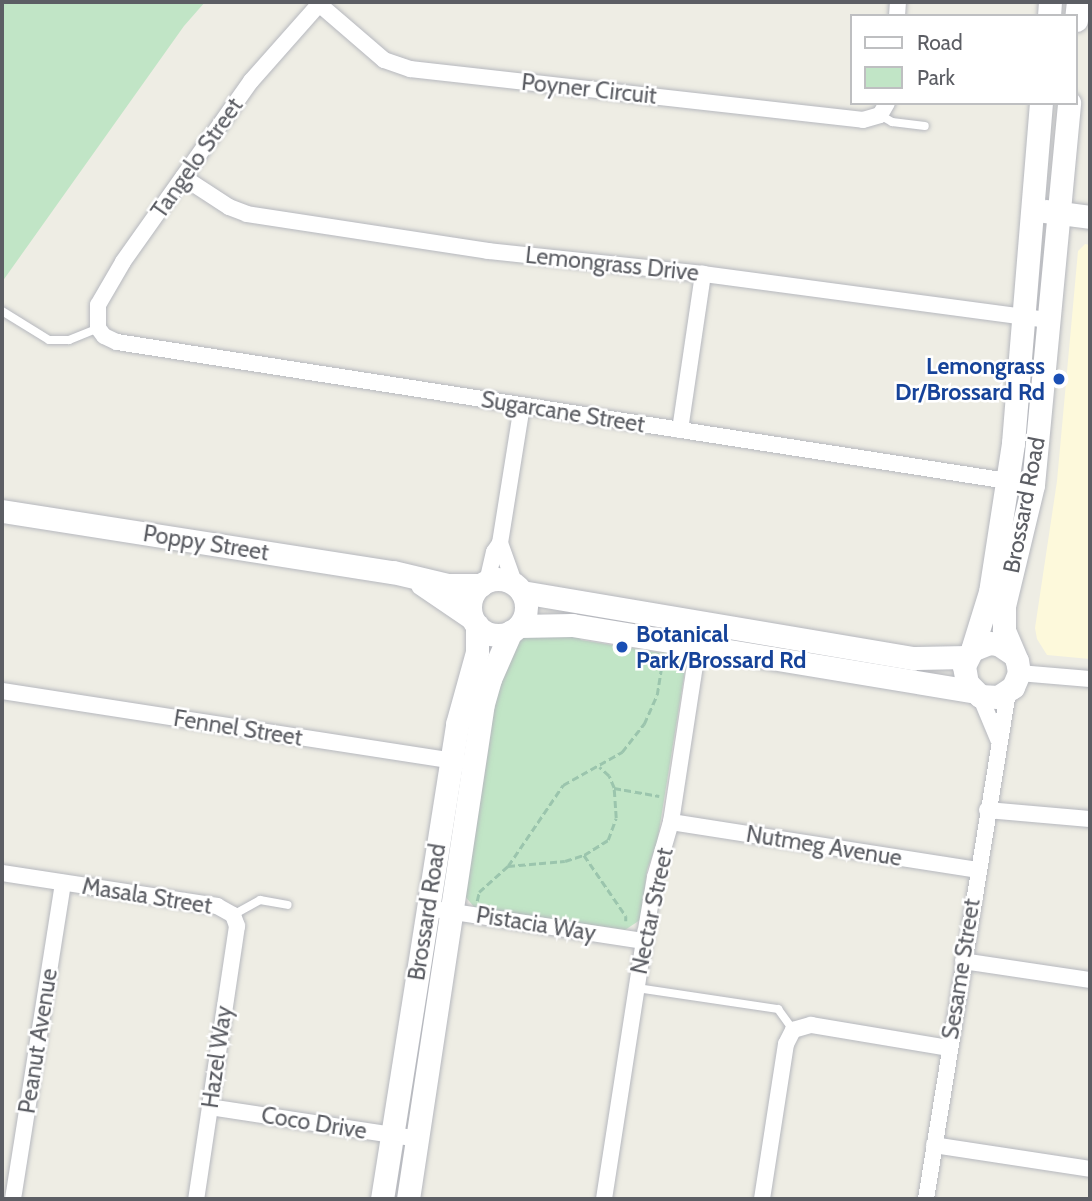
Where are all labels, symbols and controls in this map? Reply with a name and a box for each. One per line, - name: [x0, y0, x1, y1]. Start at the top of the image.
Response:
- legend: [850, 14, 1078, 105]
- text: Road: [917, 30, 963, 55]
- text: Park: [917, 65, 955, 90]
- street label: Poyner Circuit: [520, 68, 658, 110]
- street label: Tangelo Street: [145, 93, 249, 223]
- street label: Lemongrass Drive: [524, 241, 700, 287]
- place label: Lemongrass Dr/Brossard Rd: [895, 352, 1045, 406]
- marker: Lemongrass Dr/Brossard Rd: [1051, 371, 1067, 387]
- street label: Sugarcane Street: [479, 385, 647, 439]
- street label: Brossard Road: [997, 435, 1051, 575]
- street label: Poppy Street: [141, 519, 271, 567]
- place label: Botanical Park/Brossard Rd: [636, 620, 806, 674]
- marker: Botanical Park/Brossard Rd: [614, 639, 630, 655]
- street label: Fennel Street: [172, 704, 304, 752]
- street label: Nutmeg Avenue: [744, 820, 904, 872]
- street label: Brossard Road: [403, 842, 451, 982]
- street label: Nectar Street: [625, 845, 679, 977]
- street label: Masala Street: [80, 872, 214, 920]
- street label: Sesame Street: [936, 897, 986, 1041]
- street label: Pistacia Way: [474, 901, 598, 947]
- street label: Peanut Avenue: [13, 967, 63, 1115]
- street label: Hazel Way: [196, 1004, 238, 1110]
- street label: Coco Drive: [259, 1101, 369, 1145]

